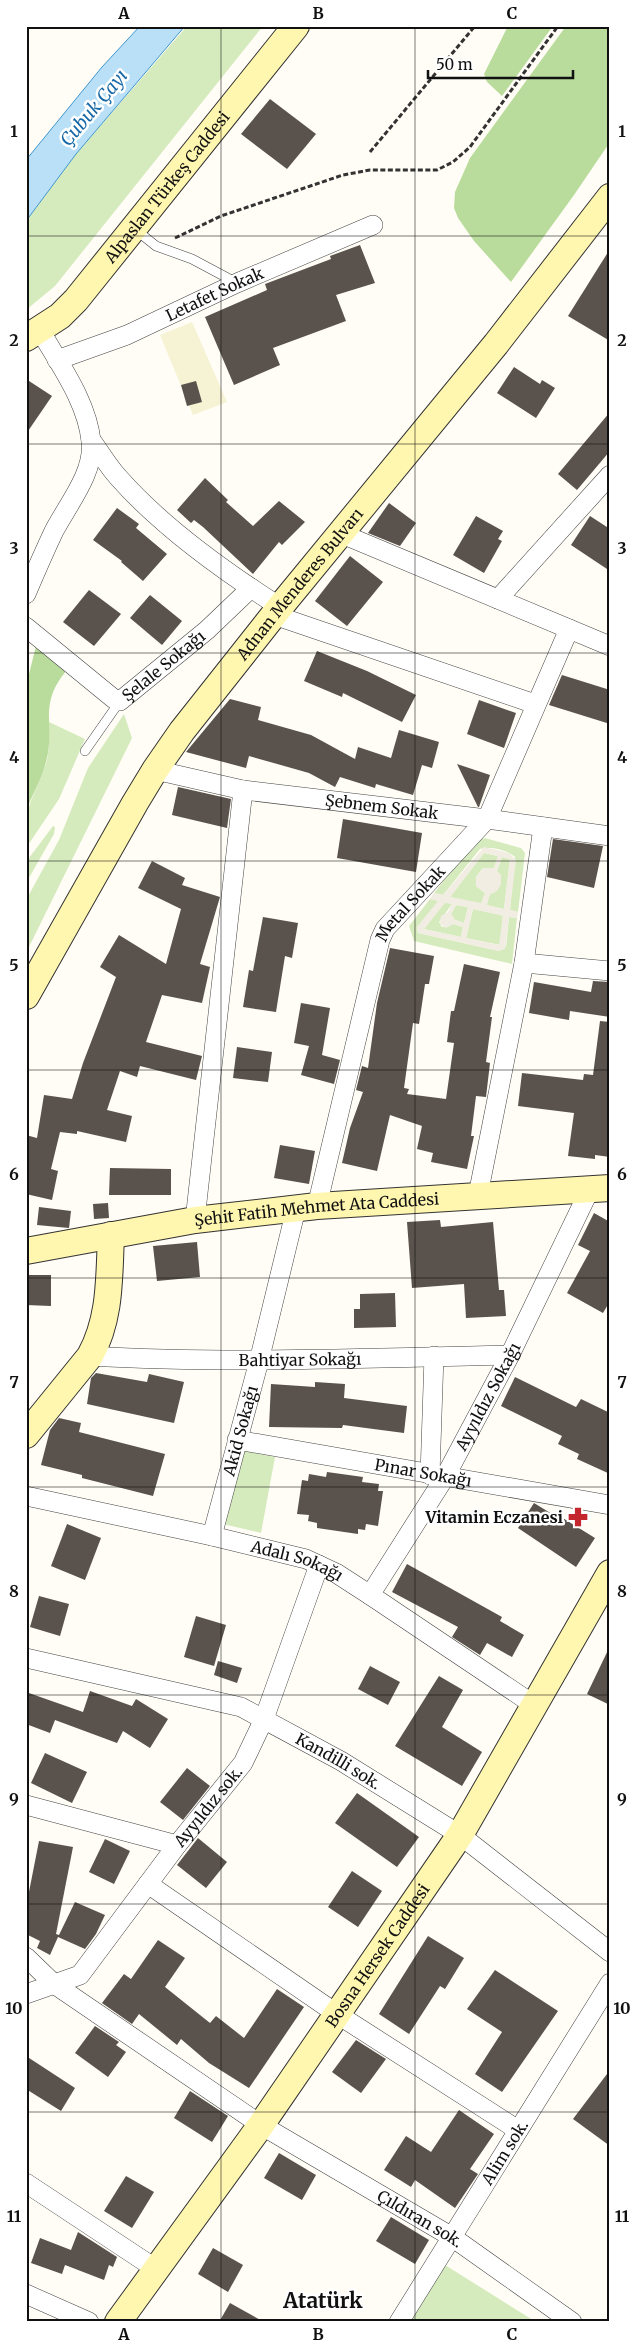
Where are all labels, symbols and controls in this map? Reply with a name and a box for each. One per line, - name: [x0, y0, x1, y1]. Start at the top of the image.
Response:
- text: A: [117, 3, 130, 23]
- text: B: [312, 3, 324, 23]
- text: C: [507, 3, 517, 23]
- scale bar: [428, 48, 574, 80]
- text: 50 m: [436, 55, 473, 74]
- water label: Çubuk Çayı: [55, 65, 132, 151]
- street label: Alpaslan Türkeş Caddesi: [99, 107, 234, 268]
- text: 1: [10, 121, 18, 141]
- text: 1: [618, 121, 626, 141]
- street label: Letafet Sokak: [162, 263, 267, 325]
- text: 2: [9, 330, 19, 350]
- text: 2: [617, 330, 627, 350]
- street label: Adnan Menderes Bulvarı: [231, 504, 367, 665]
- text: 3: [9, 538, 19, 558]
- text: 3: [617, 538, 627, 558]
- street label: Şelale Sokağı: [118, 626, 209, 705]
- text: 4: [9, 747, 19, 767]
- text: 4: [617, 747, 627, 767]
- street label: Şebnem Sokak: [324, 790, 440, 823]
- street label: Metal Sokak: [371, 860, 450, 944]
- text: 5: [9, 955, 19, 975]
- text: 5: [617, 955, 627, 975]
- text: 6: [9, 1164, 19, 1184]
- text: 6: [617, 1164, 627, 1184]
- street label: Şehit Fatih Mehmet Ata Caddesi: [193, 1189, 440, 1230]
- street label: Ayyıldız Sokağı: [451, 1339, 525, 1455]
- street label: Bahtiyar Sokağı: [239, 1349, 361, 1370]
- text: 7: [9, 1372, 19, 1392]
- text: 7: [617, 1372, 627, 1392]
- street label: Akid Sokağı: [218, 1383, 262, 1479]
- street label: Pınar Sokağı: [373, 1454, 473, 1491]
- pharmacy icon: Vitamin Eczanesi: [567, 1506, 589, 1528]
- place label: Vitamin Eczanesi: [424, 1507, 564, 1527]
- street label: Adalı Sokağı: [248, 1536, 347, 1585]
- text: 8: [9, 1581, 19, 1601]
- text: 8: [617, 1581, 627, 1601]
- street label: Kandilli sok.: [292, 1728, 385, 1794]
- street label: Ayyıldız sok.: [169, 1762, 247, 1852]
- text: 9: [9, 1789, 19, 1809]
- text: 9: [617, 1789, 627, 1809]
- street label: Bosna Hersek Caddesi: [321, 1880, 433, 2031]
- text: 10: [5, 1998, 23, 2018]
- text: 10: [613, 1998, 631, 2018]
- street label: Alim sok.: [477, 2116, 532, 2189]
- street label: Çıldıran sok.: [374, 2185, 467, 2252]
- text: 11: [7, 2206, 22, 2226]
- text: 11: [615, 2206, 630, 2226]
- district label: Atatürk: [282, 2287, 363, 2314]
- text: A: [117, 2324, 130, 2344]
- text: B: [312, 2324, 324, 2344]
- text: C: [507, 2324, 517, 2344]

